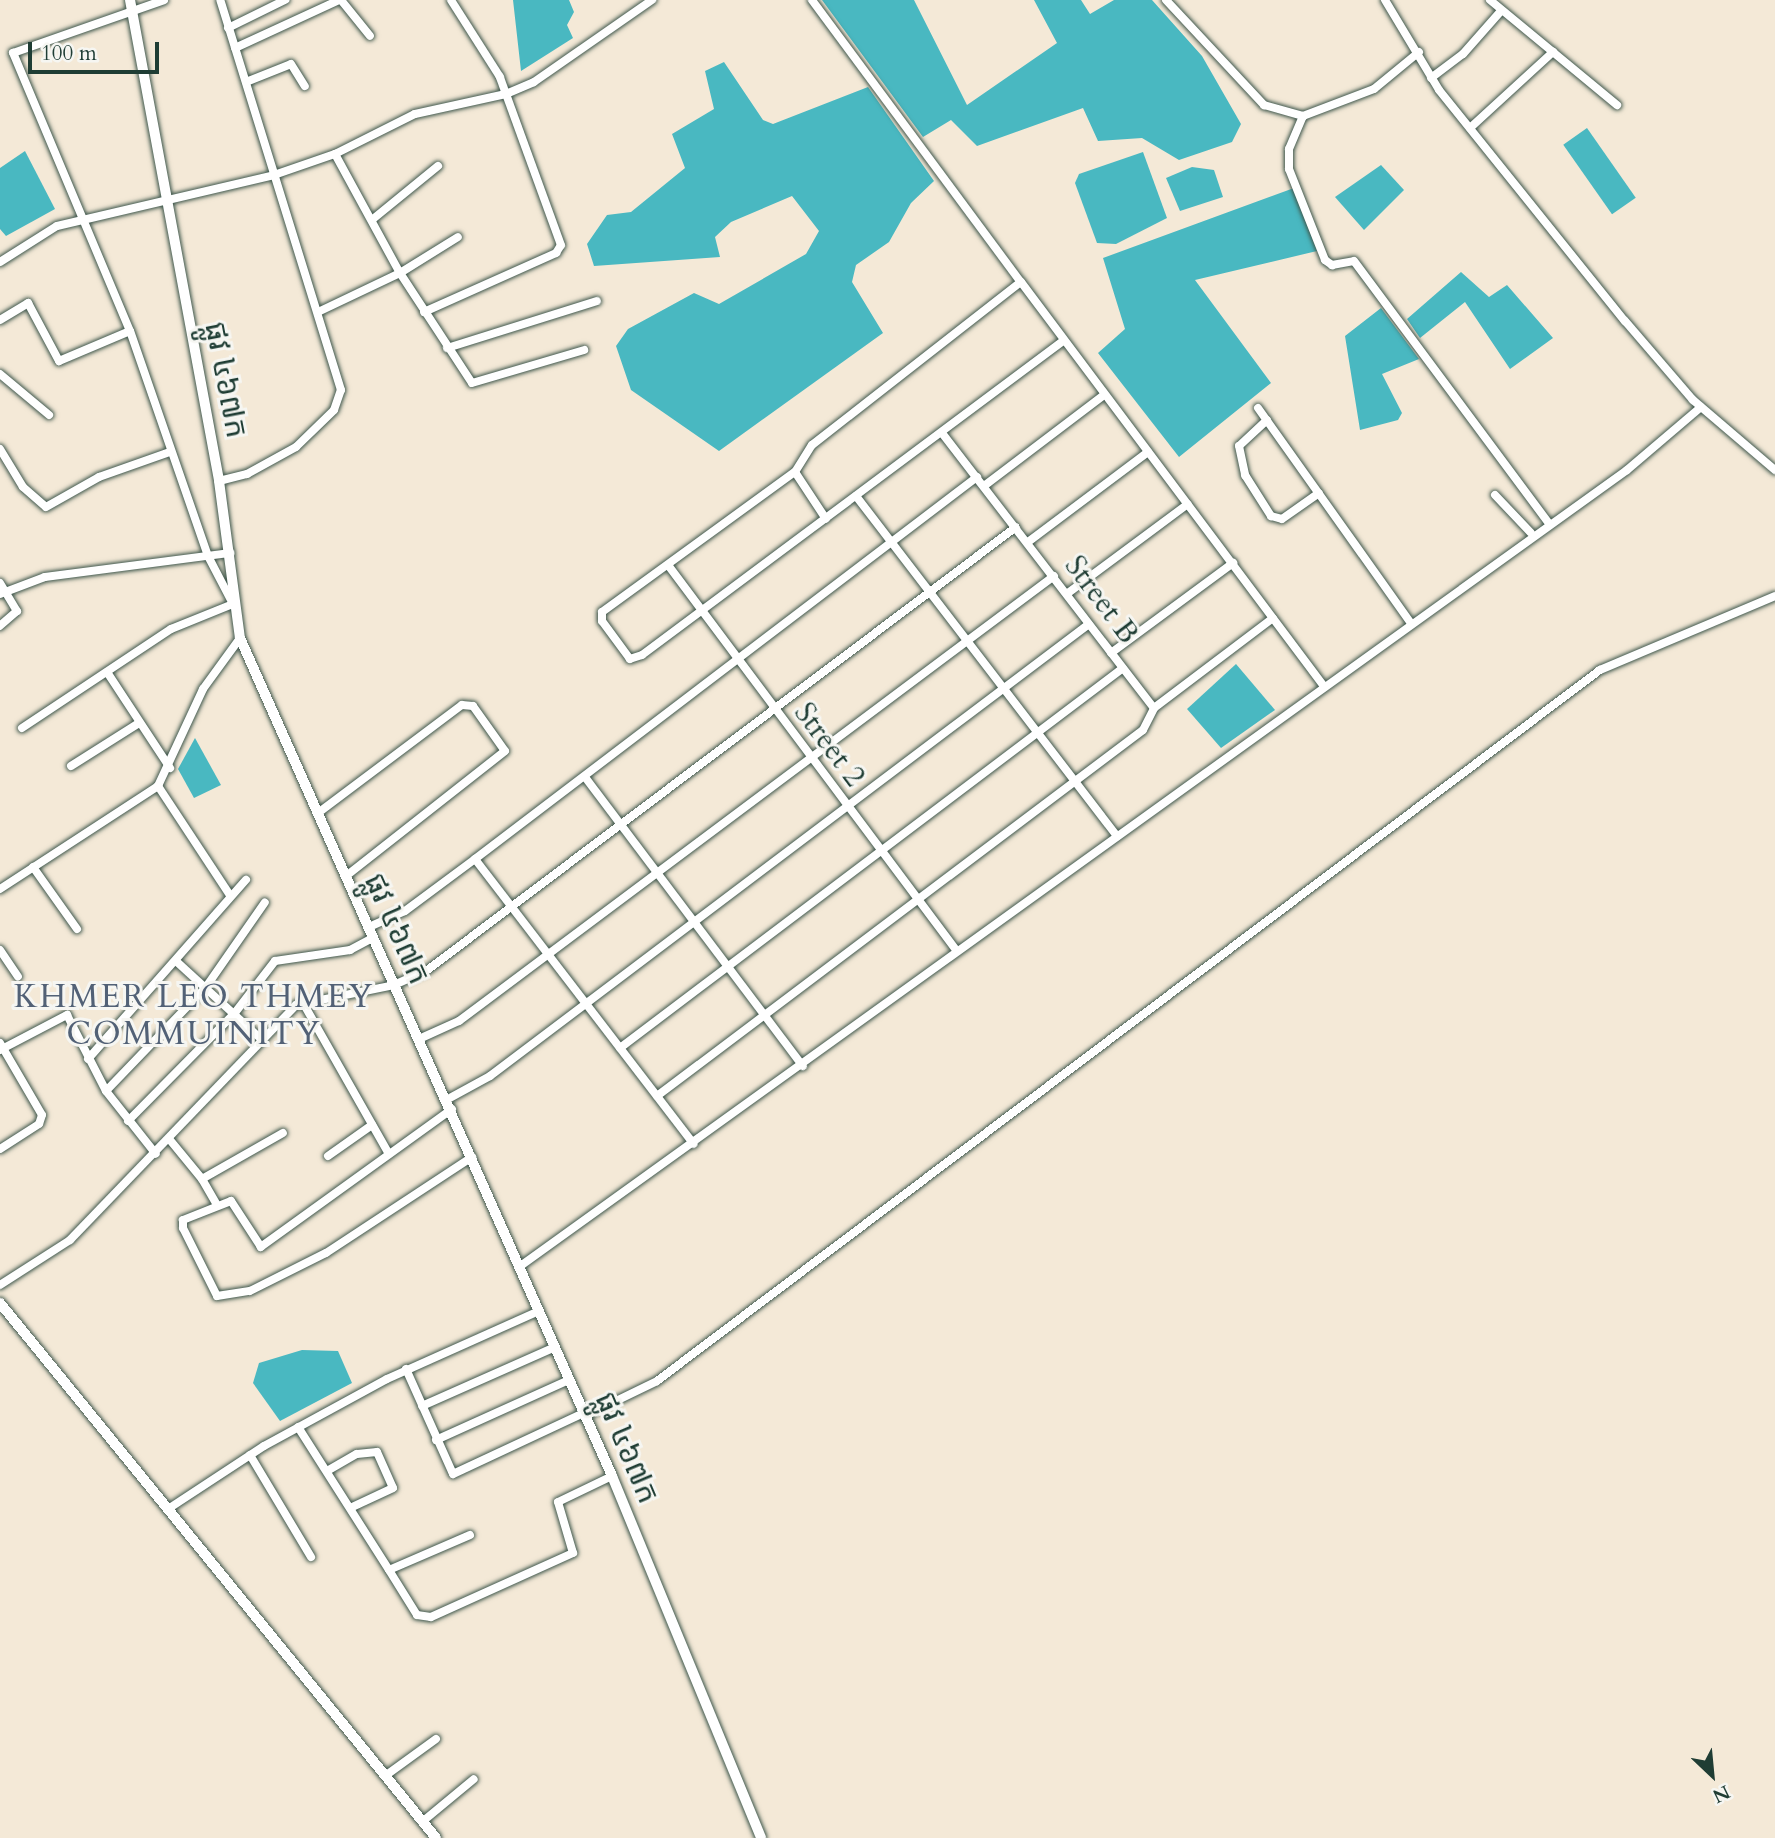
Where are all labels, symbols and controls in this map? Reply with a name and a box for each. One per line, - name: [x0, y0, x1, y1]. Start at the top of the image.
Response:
- scale bar: [32, 28, 163, 72]
- text: 100 m: [41, 39, 97, 68]
- street label: ផ្លូវ ៤៦៧ក: [196, 319, 254, 441]
- street label: Street B: [1056, 549, 1146, 651]
- street label: Street 2: [786, 696, 872, 794]
- street label: ផ្លូវ ៤៦៧ក: [356, 868, 436, 990]
- district label: KHMER LEO THMEY COMMUINITY: [16, 979, 372, 1054]
- street label: ផ្លូវ ៤៦៧ក: [586, 1387, 666, 1509]
- north arrow: [1677, 1740, 1747, 1810]
- text: N: [1708, 1779, 1734, 1809]

